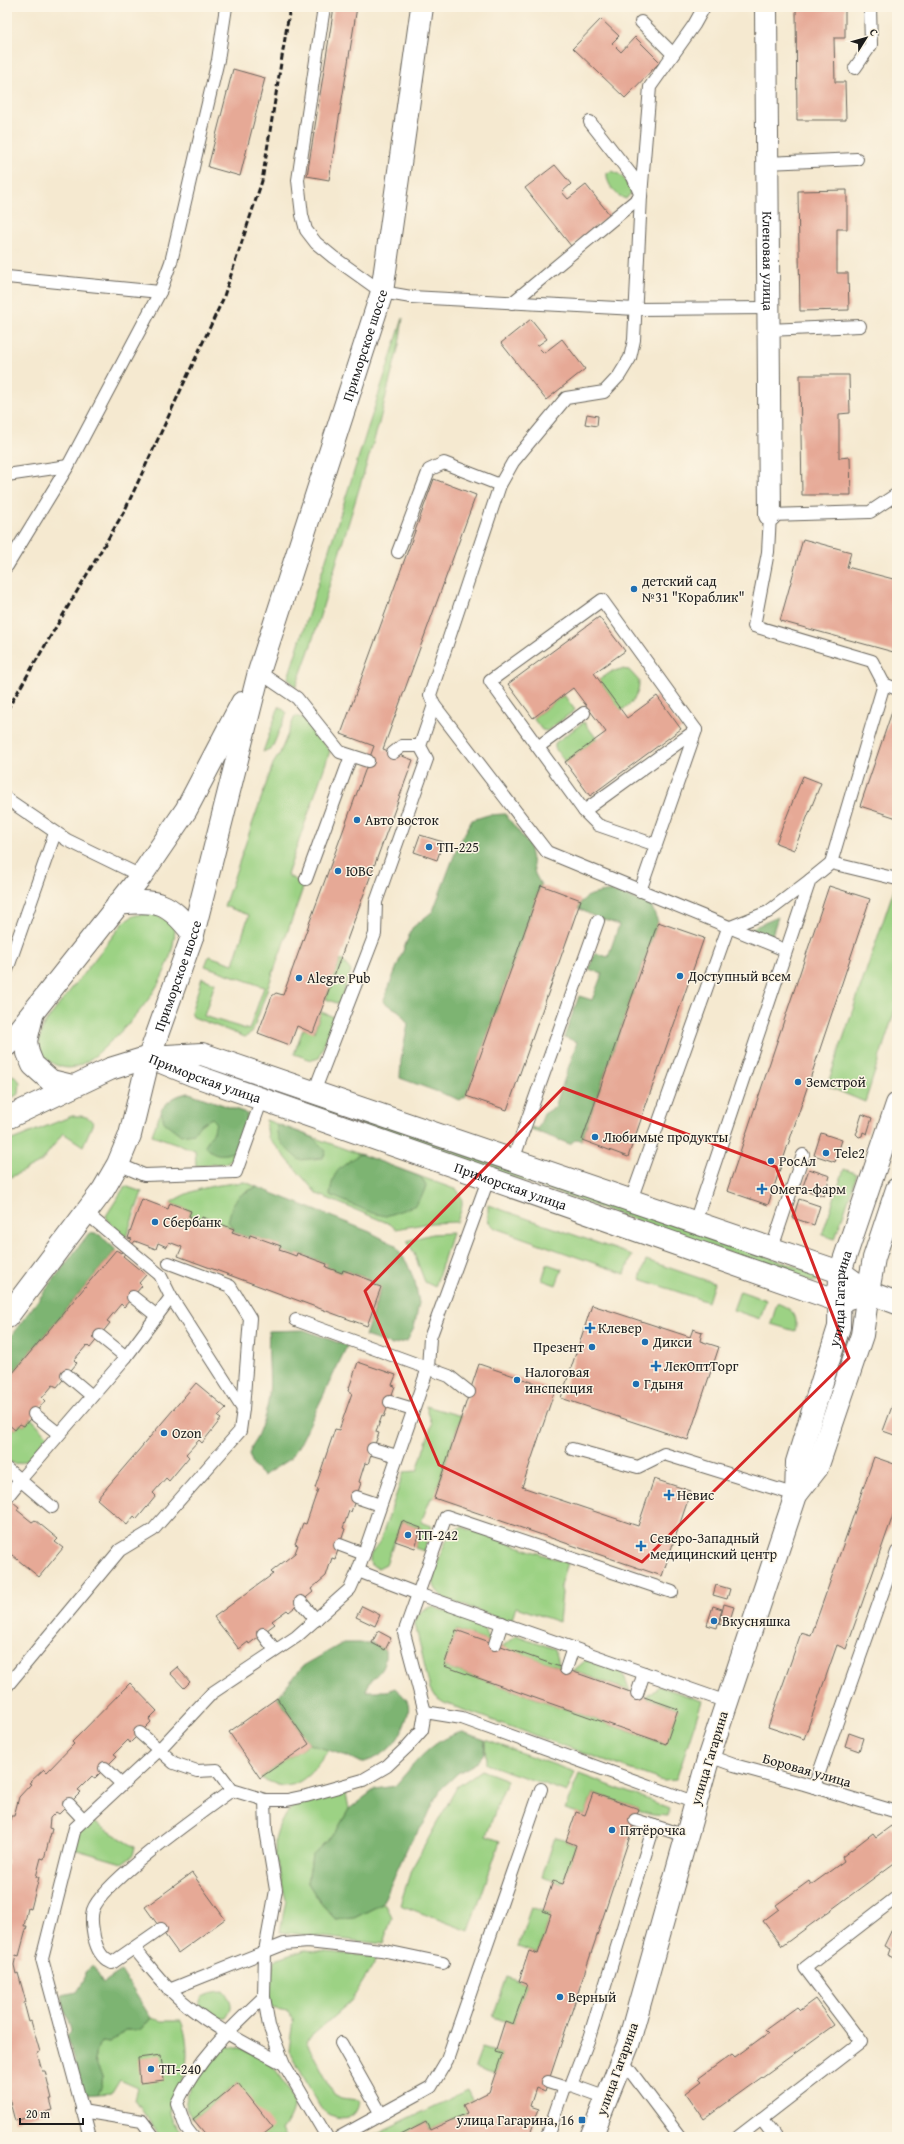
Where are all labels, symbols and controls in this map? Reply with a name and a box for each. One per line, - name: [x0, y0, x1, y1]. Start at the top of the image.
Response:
- north arrow: [846, 18, 886, 58]
- text: С: [866, 25, 882, 39]
- street label: Кленовая улица: [758, 211, 778, 311]
- street label: Приморское шоссе: [337, 286, 392, 404]
- place label: детский сад №31 "Кораблик": [642, 571, 745, 607]
- marker: детский сад №31 "Кораблик": [629, 584, 639, 594]
- place label: Авто восток: [365, 810, 439, 830]
- marker: Авто восток: [352, 815, 362, 825]
- place label: ТП-225: [437, 837, 479, 857]
- marker: ТП-225: [424, 842, 434, 852]
- place label: ЮВС: [346, 861, 374, 881]
- marker: ЮВС: [333, 866, 343, 876]
- street label: Приморское шоссе: [149, 918, 206, 1034]
- place label: Доступный всем: [687, 966, 791, 986]
- place label: Alegre Pub: [307, 968, 371, 988]
- marker: Доступный всем: [675, 971, 685, 981]
- marker: Alegre Pub: [294, 973, 304, 983]
- street label: Приморская улица: [146, 1048, 264, 1108]
- place label: Земстрой: [806, 1072, 866, 1092]
- marker: Земстрой: [793, 1077, 803, 1087]
- place label: Любимые продукты: [603, 1127, 728, 1147]
- marker: Любимые продукты: [590, 1132, 600, 1142]
- place label: Tele2: [834, 1143, 865, 1163]
- marker: Tele2: [821, 1148, 831, 1158]
- place label: РосАл: [779, 1151, 816, 1171]
- marker: РосАл: [766, 1156, 776, 1166]
- street label: Приморская улица: [452, 1157, 570, 1215]
- place label: Омега-фарм: [770, 1179, 846, 1199]
- marker: Омега-фарм: [757, 1184, 767, 1194]
- place label: Сбербанк: [163, 1212, 222, 1232]
- marker: Сбербанк: [150, 1217, 160, 1227]
- street label: улица Гагарина: [823, 1247, 857, 1350]
- place label: Клевер: [598, 1318, 642, 1338]
- marker: Клевер: [585, 1323, 595, 1333]
- place label: Дикси: [652, 1332, 692, 1352]
- place label: Презент: [533, 1337, 584, 1357]
- marker: Дикси: [640, 1337, 650, 1347]
- marker: Презент: [587, 1342, 597, 1352]
- place label: ЛекОптТорг: [664, 1356, 738, 1376]
- marker: ЛекОптТорг: [651, 1361, 661, 1371]
- place label: Налоговая инспекция: [525, 1362, 593, 1398]
- place label: Гдыня: [644, 1374, 683, 1394]
- marker: Налоговая инспекция: [512, 1375, 522, 1385]
- marker: Гдыня: [631, 1379, 641, 1389]
- place label: Ozon: [172, 1423, 202, 1443]
- marker: Ozon: [159, 1428, 169, 1438]
- place label: Невис: [677, 1485, 714, 1505]
- marker: Невис: [664, 1490, 674, 1500]
- place label: ТП-242: [416, 1525, 458, 1545]
- place label: Северо-Западный медицинский центр: [650, 1528, 778, 1564]
- marker: ТП-242: [403, 1530, 413, 1540]
- marker: Северо-Западный медицинский центр: [635, 1540, 647, 1552]
- place label: Вкусняшка: [722, 1611, 791, 1631]
- marker: Вкусняшка: [709, 1616, 719, 1626]
- street label: улица Гагарина: [685, 1708, 733, 1809]
- street label: Боровая улица: [760, 1748, 854, 1792]
- place label: Пятёрочка: [620, 1820, 686, 1840]
- marker: Пятёрочка: [607, 1825, 617, 1835]
- place label: Верный: [568, 1987, 616, 2007]
- marker: Верный: [555, 1992, 565, 2002]
- street label: улица Гагарина: [591, 2019, 643, 2119]
- place label: ТП-240: [159, 2059, 201, 2079]
- marker: ТП-240: [146, 2064, 156, 2074]
- scale bar: [20, 2100, 83, 2126]
- text: 20 m: [26, 2105, 50, 2122]
- place label: улица Гагарина, 16: [455, 2110, 574, 2130]
- marker: улица Гагарина, 16: [577, 2115, 587, 2125]

